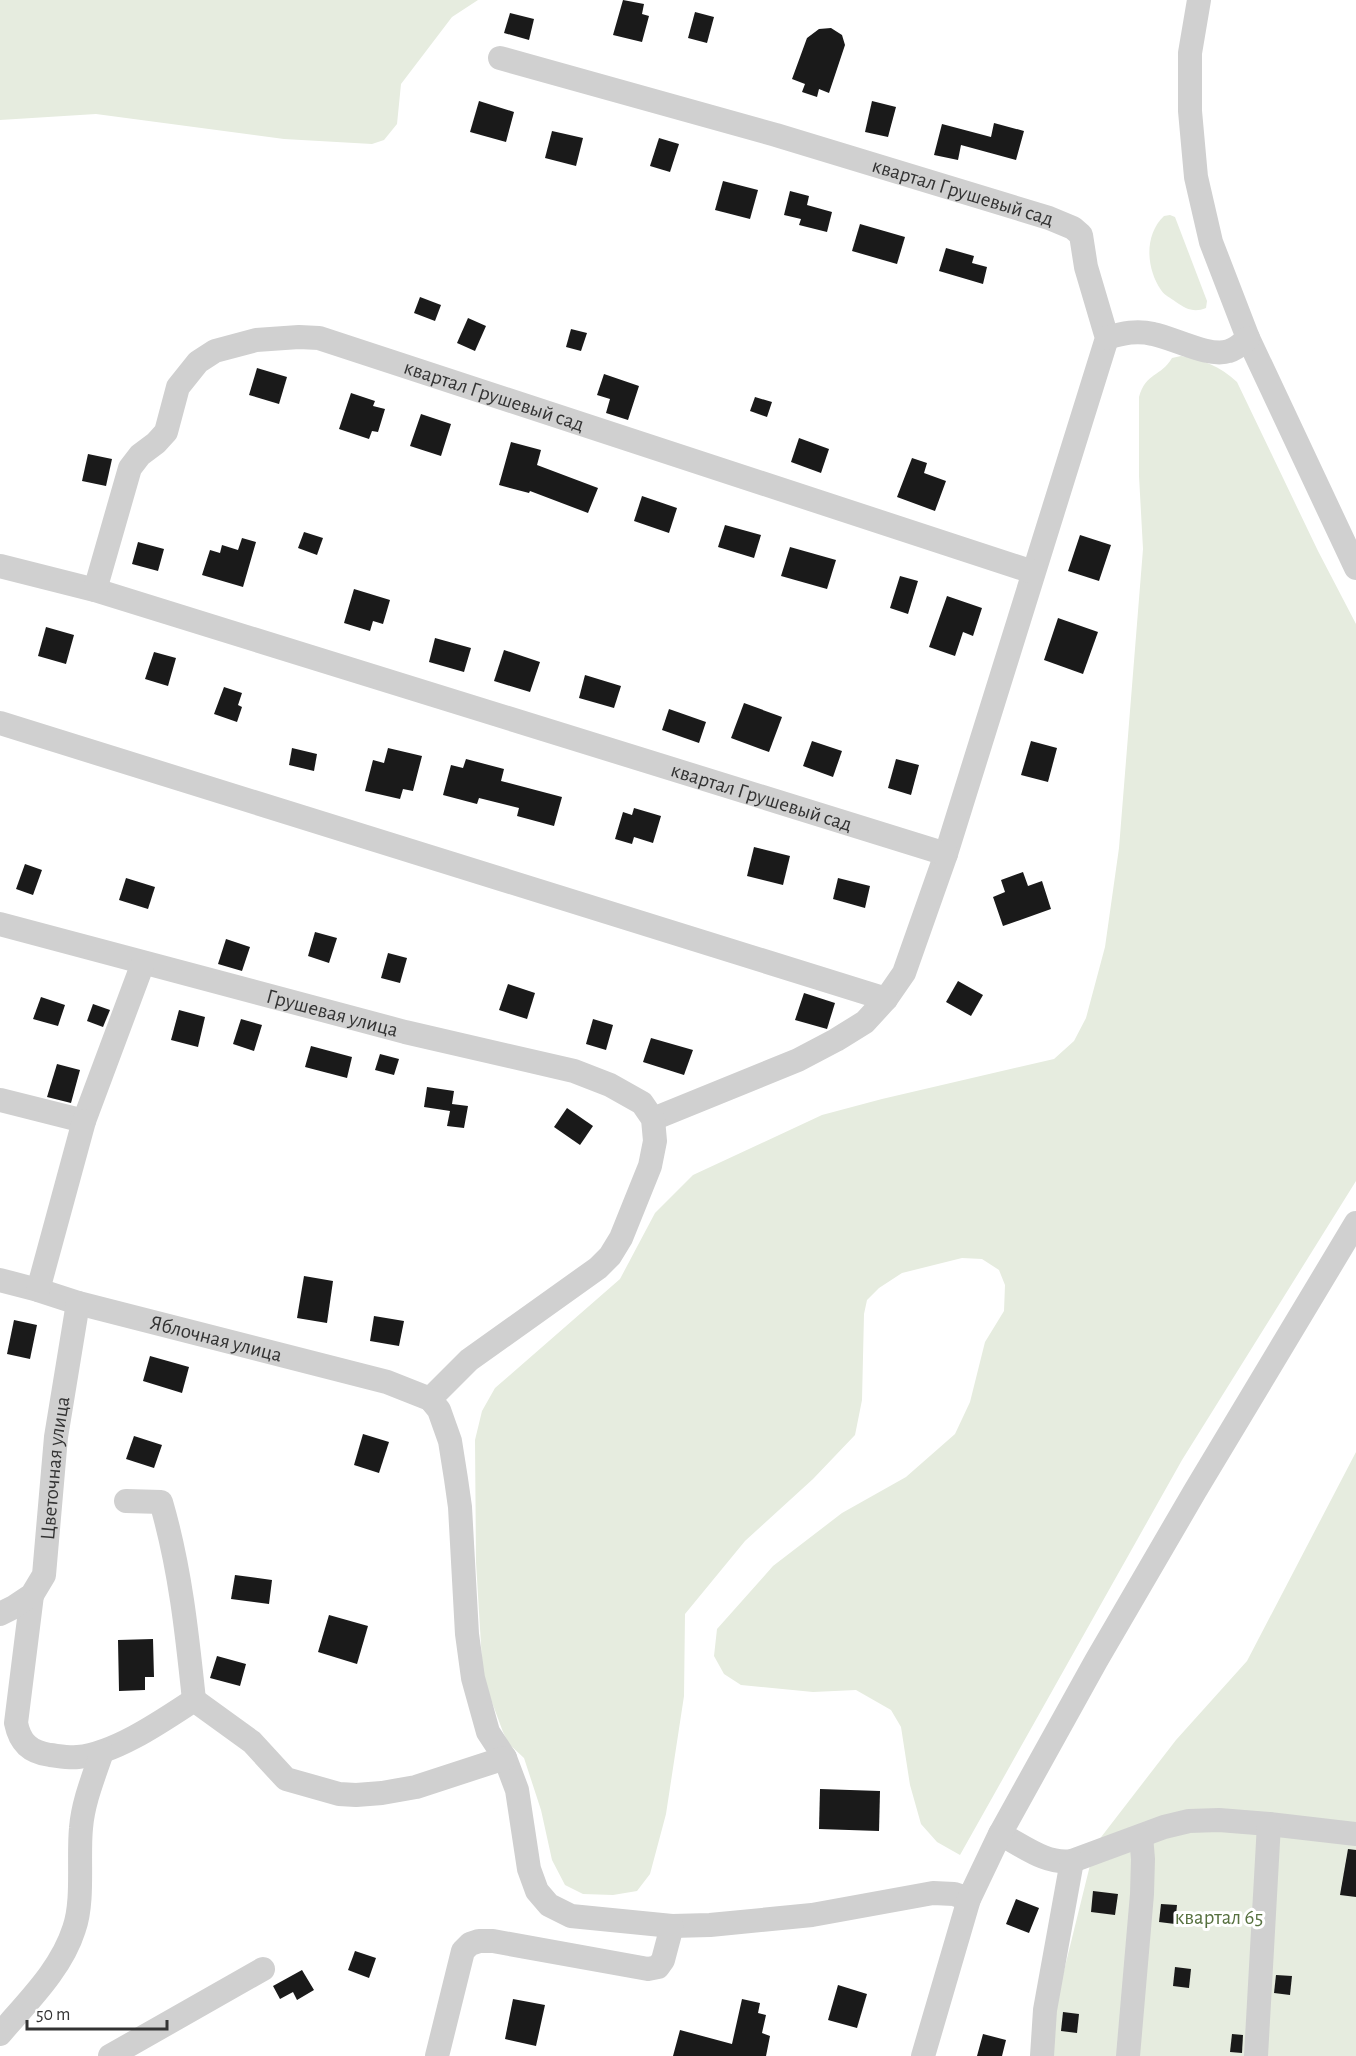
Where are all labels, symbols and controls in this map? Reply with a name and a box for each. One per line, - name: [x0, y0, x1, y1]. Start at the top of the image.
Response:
- street label: квартал Грушевый сад: [870, 154, 1056, 229]
- street label: квартал Грушевый сад: [401, 356, 587, 435]
- street label: квартал Грушевый сад: [668, 759, 855, 835]
- street label: Грушевая улица: [264, 985, 401, 1040]
- street label: Яблочная улица: [148, 1311, 285, 1365]
- street label: Цветочная улица: [37, 1394, 73, 1541]
- park label: квартал 65: [1175, 1907, 1263, 1928]
- scale bar: [27, 1993, 166, 2031]
- text: 50 m: [36, 2006, 70, 2024]

